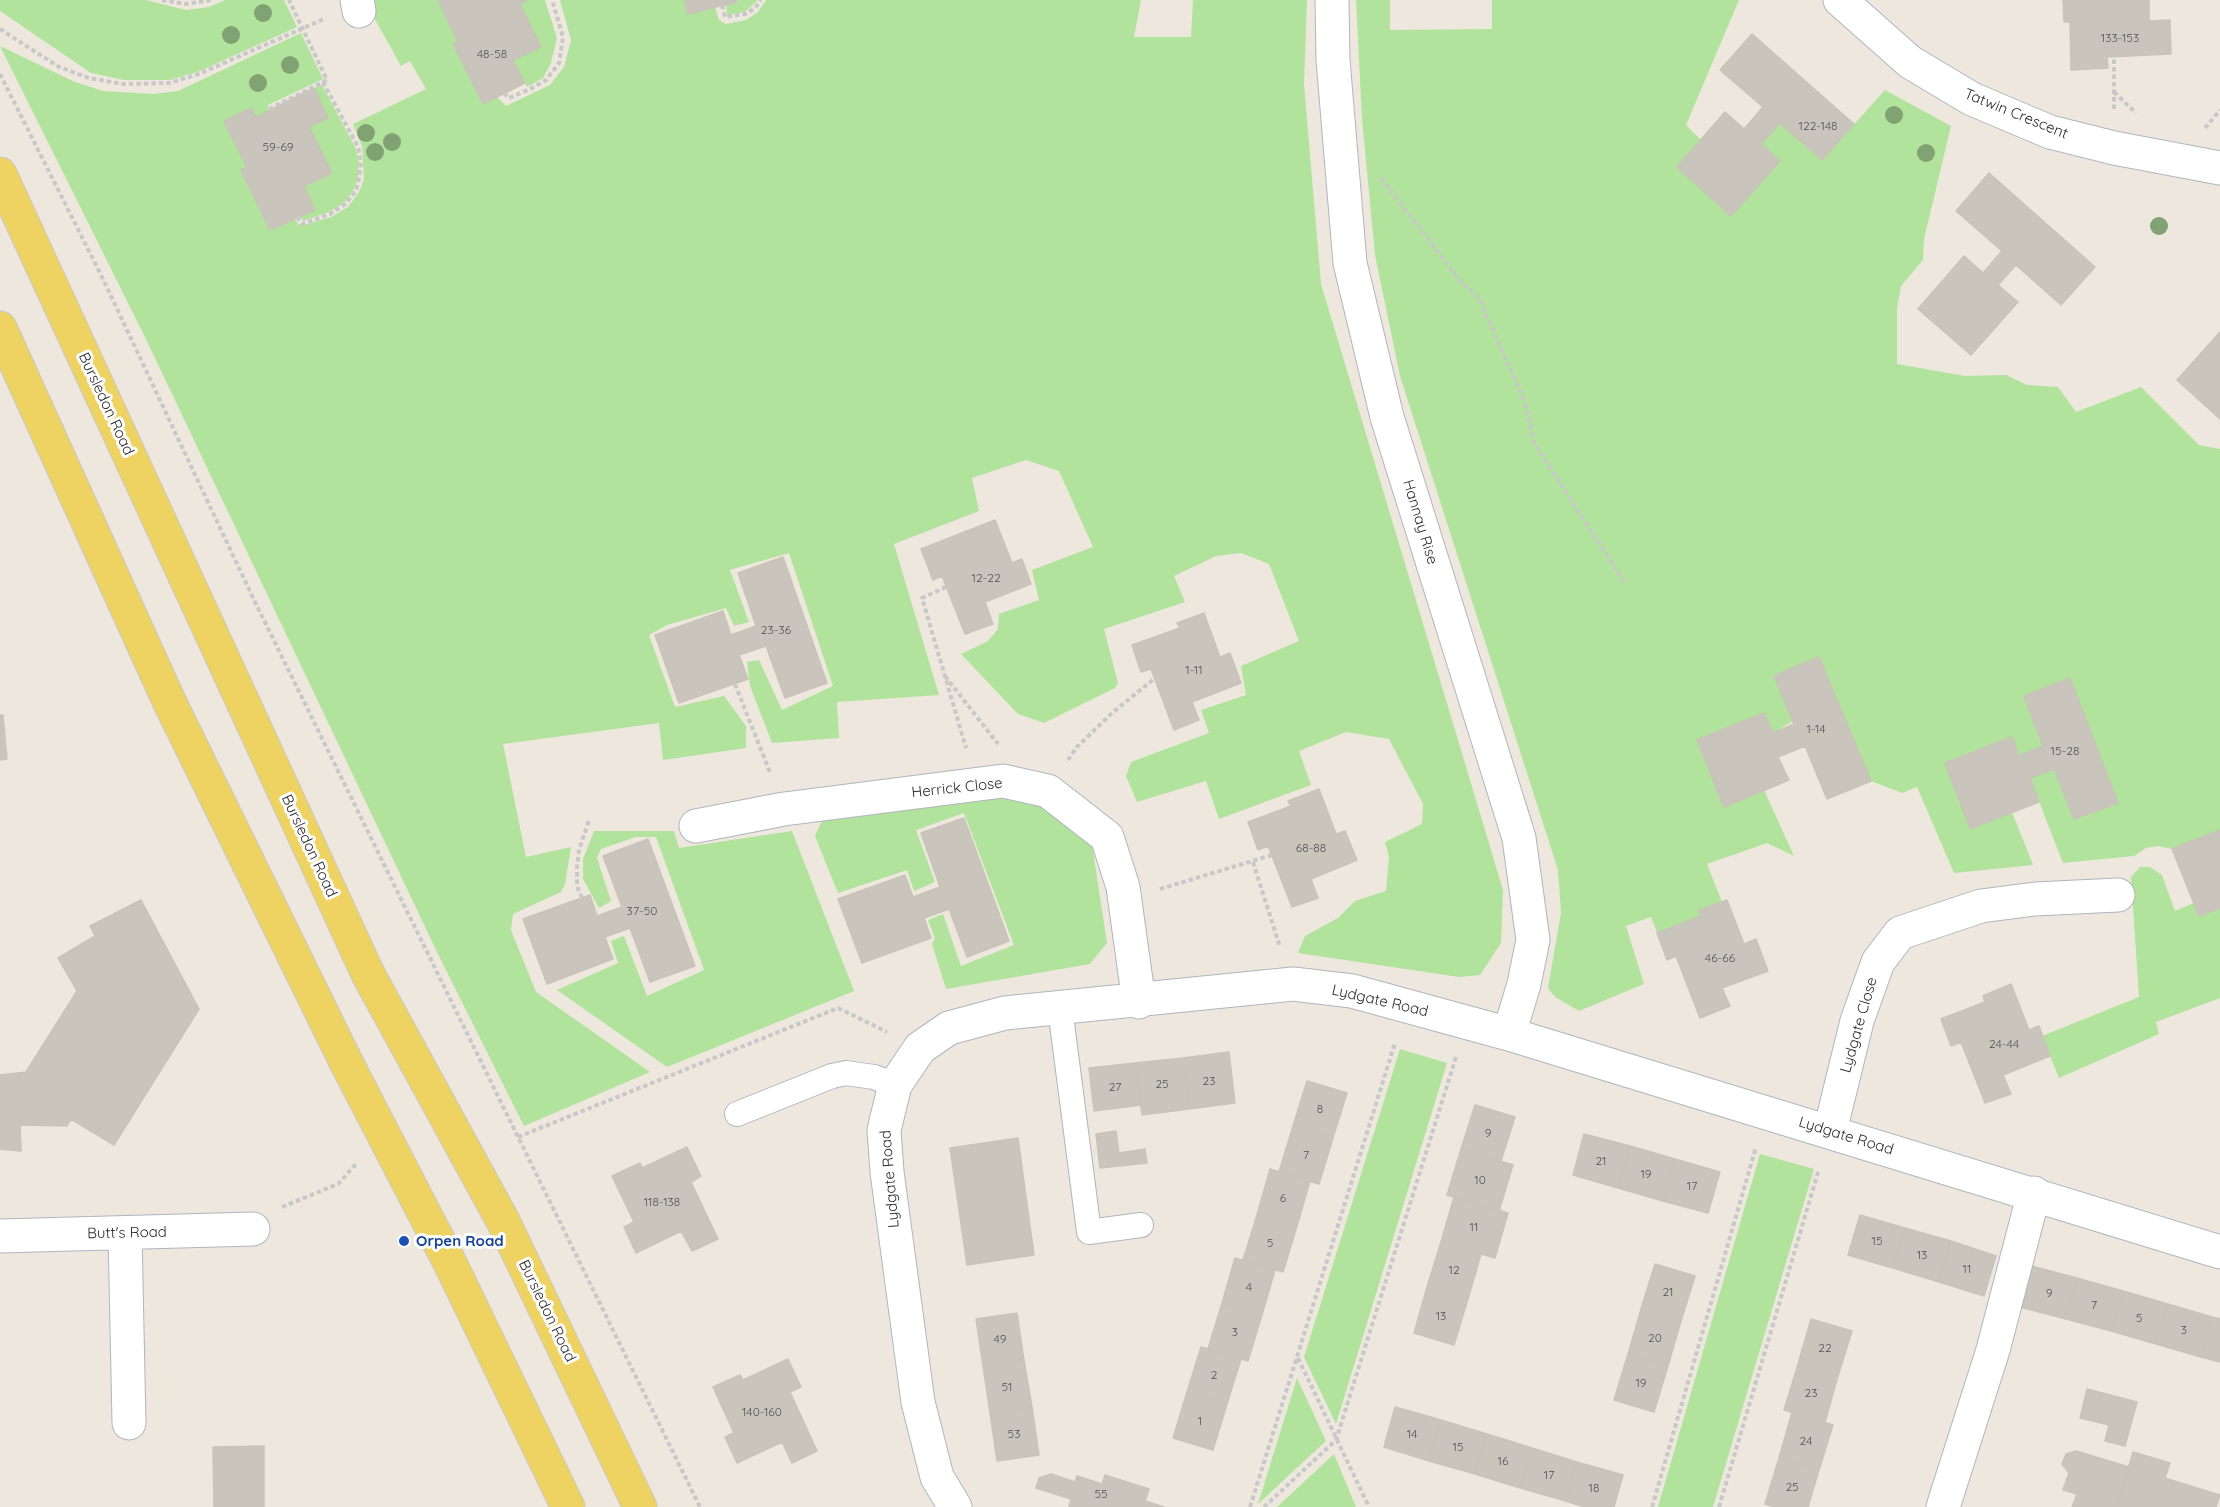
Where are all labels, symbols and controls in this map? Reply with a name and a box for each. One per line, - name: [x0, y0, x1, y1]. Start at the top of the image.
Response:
- house number: 133-153: [2101, 31, 2139, 45]
- house number: 48-58: [477, 47, 507, 61]
- street label: Tatwin Crescent: [1961, 85, 2071, 143]
- house number: 122-148: [1799, 119, 1837, 133]
- house number: 59-69: [262, 140, 294, 154]
- street label: Bursledon Road: [74, 350, 138, 458]
- street label: Hannay Rise: [1399, 477, 1441, 567]
- house number: 12-22: [971, 571, 1001, 585]
- house number: 23-36: [761, 623, 791, 637]
- house number: 1-11: [1185, 663, 1203, 677]
- house number: 1-14: [1806, 722, 1826, 736]
- house number: 15-28: [2051, 744, 2079, 758]
- street label: Herrick Close: [911, 774, 1003, 802]
- street label: Bursledon Road: [277, 792, 341, 900]
- house number: 68-88: [1296, 841, 1326, 855]
- house number: 37-50: [627, 904, 657, 918]
- house number: 46-66: [1705, 951, 1735, 965]
- street label: Lydgate Close: [1837, 975, 1881, 1075]
- street label: Lydgate Road: [1330, 981, 1430, 1021]
- house number: 24-44: [1989, 1037, 2019, 1051]
- house number: 23: [1203, 1074, 1215, 1088]
- house number: 25: [1155, 1077, 1169, 1091]
- house number: 27: [1109, 1080, 1121, 1094]
- house number: 8: [1317, 1102, 1323, 1116]
- street label: Lydgate Road: [1796, 1113, 1896, 1159]
- house number: 9: [1485, 1126, 1491, 1140]
- street label: Lydgate Road: [877, 1129, 903, 1229]
- house number: 7: [1303, 1148, 1309, 1162]
- house number: 21: [1595, 1154, 1607, 1168]
- house number: 19: [1640, 1167, 1652, 1181]
- house number: 10: [1474, 1173, 1486, 1187]
- house number: 17: [1687, 1179, 1697, 1193]
- house number: 6: [1280, 1191, 1286, 1205]
- house number: 118-138: [644, 1195, 680, 1209]
- house number: 11: [1470, 1220, 1478, 1234]
- street label: Butt's Road: [87, 1223, 167, 1243]
- place label: Orpen Road: [416, 1232, 504, 1250]
- marker: Orpen Road: [397, 1234, 411, 1248]
- house number: 15: [1872, 1234, 1882, 1248]
- house number: 5: [1267, 1236, 1273, 1250]
- house number: 13: [1917, 1248, 1927, 1262]
- street label: Bursledon Road: [515, 1257, 579, 1365]
- house number: 11: [1963, 1262, 1971, 1276]
- house number: 12: [1448, 1263, 1460, 1277]
- house number: 4: [1246, 1280, 1252, 1294]
- house number: 21: [1662, 1285, 1674, 1299]
- house number: 9: [2046, 1286, 2052, 1300]
- house number: 7: [2091, 1298, 2097, 1312]
- house number: 13: [1436, 1309, 1446, 1323]
- house number: 5: [2136, 1311, 2142, 1325]
- house number: 3: [2181, 1323, 2187, 1337]
- house number: 3: [1232, 1325, 1238, 1339]
- house number: 20: [1648, 1331, 1662, 1345]
- house number: 49: [994, 1332, 1006, 1346]
- house number: 22: [1818, 1341, 1832, 1355]
- house number: 2: [1211, 1368, 1217, 1382]
- house number: 19: [1635, 1376, 1647, 1390]
- house number: 51: [1002, 1380, 1012, 1394]
- house number: 23: [1805, 1386, 1817, 1400]
- house number: 140-160: [742, 1405, 782, 1419]
- house number: 1: [1198, 1414, 1202, 1428]
- house number: 53: [1008, 1427, 1020, 1441]
- house number: 14: [1407, 1427, 1417, 1441]
- house number: 24: [1800, 1434, 1812, 1448]
- house number: 15: [1453, 1440, 1463, 1454]
- house number: 16: [1498, 1454, 1508, 1468]
- house number: 17: [1544, 1468, 1554, 1482]
- house number: 25: [1785, 1480, 1799, 1494]
- house number: 18: [1589, 1481, 1599, 1495]
- house number: 55: [1094, 1487, 1108, 1501]

